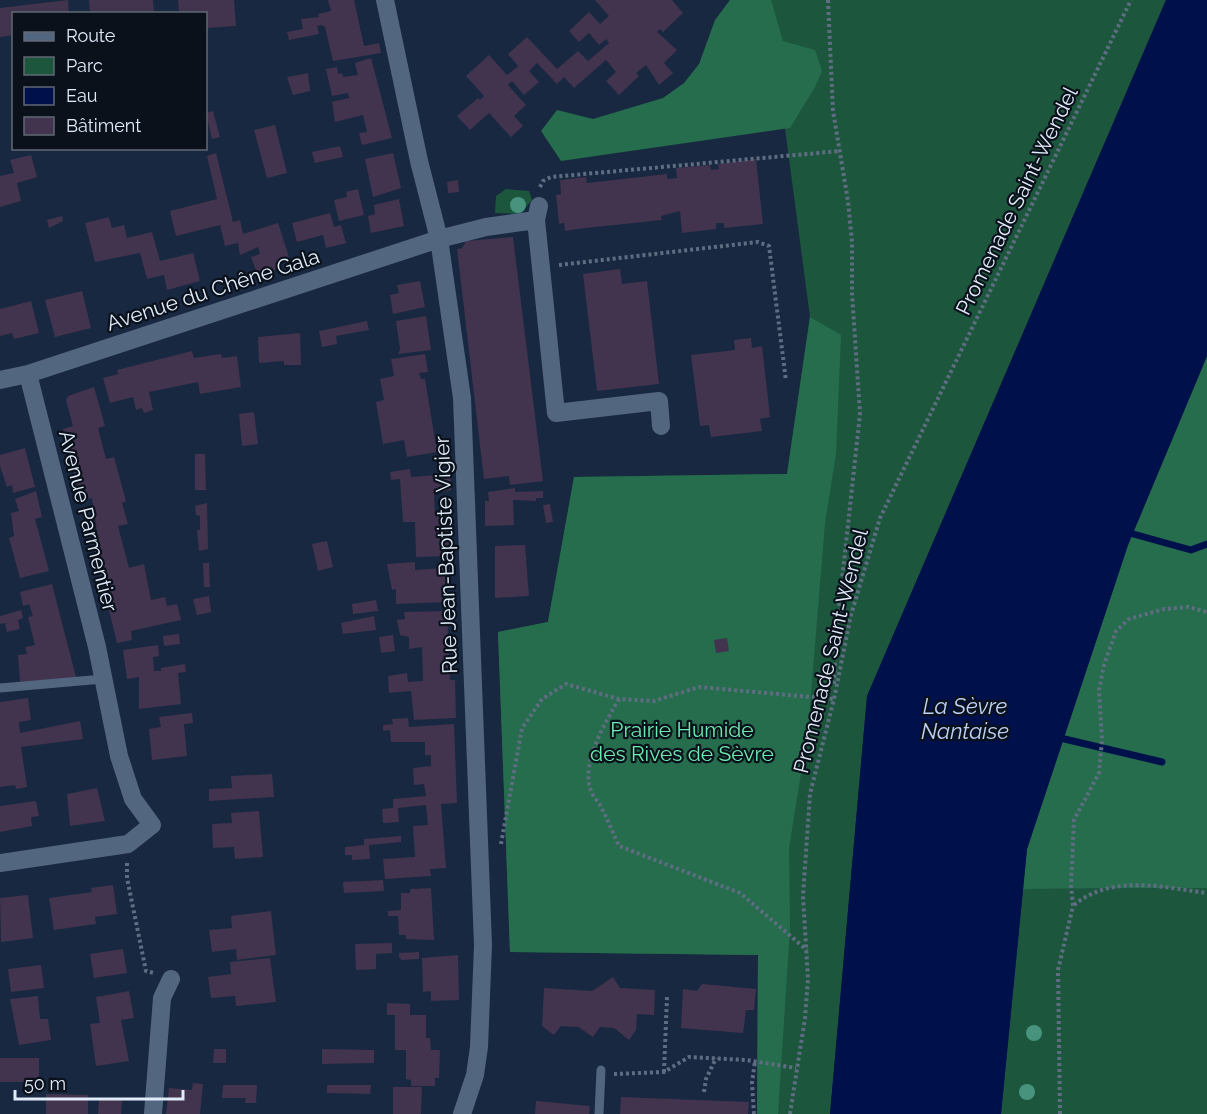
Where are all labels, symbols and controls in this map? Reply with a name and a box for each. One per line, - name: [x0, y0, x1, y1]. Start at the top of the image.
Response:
- legend: [12, 12, 207, 150]
- text: Route: [66, 25, 116, 46]
- text: Parc: [66, 55, 103, 76]
- street label: Promenade Saint-Wendel: [950, 82, 1083, 319]
- text: Eau: [66, 85, 97, 106]
- text: Bâtiment: [66, 115, 141, 136]
- street label: Avenue du Chêne Gala: [103, 243, 323, 336]
- street label: Avenue Parmentier: [54, 428, 123, 615]
- street label: Rue Jean-Baptiste Vigier: [429, 435, 462, 674]
- street label: Promenade Saint-Wendel: [788, 526, 873, 776]
- water label: La Sèvre Nantaise: [921, 693, 1009, 744]
- park label: Prairie Humide des Rives de Sèvre: [590, 717, 774, 766]
- scale bar: [15, 1063, 183, 1101]
- text: 50 m: [24, 1073, 66, 1094]

